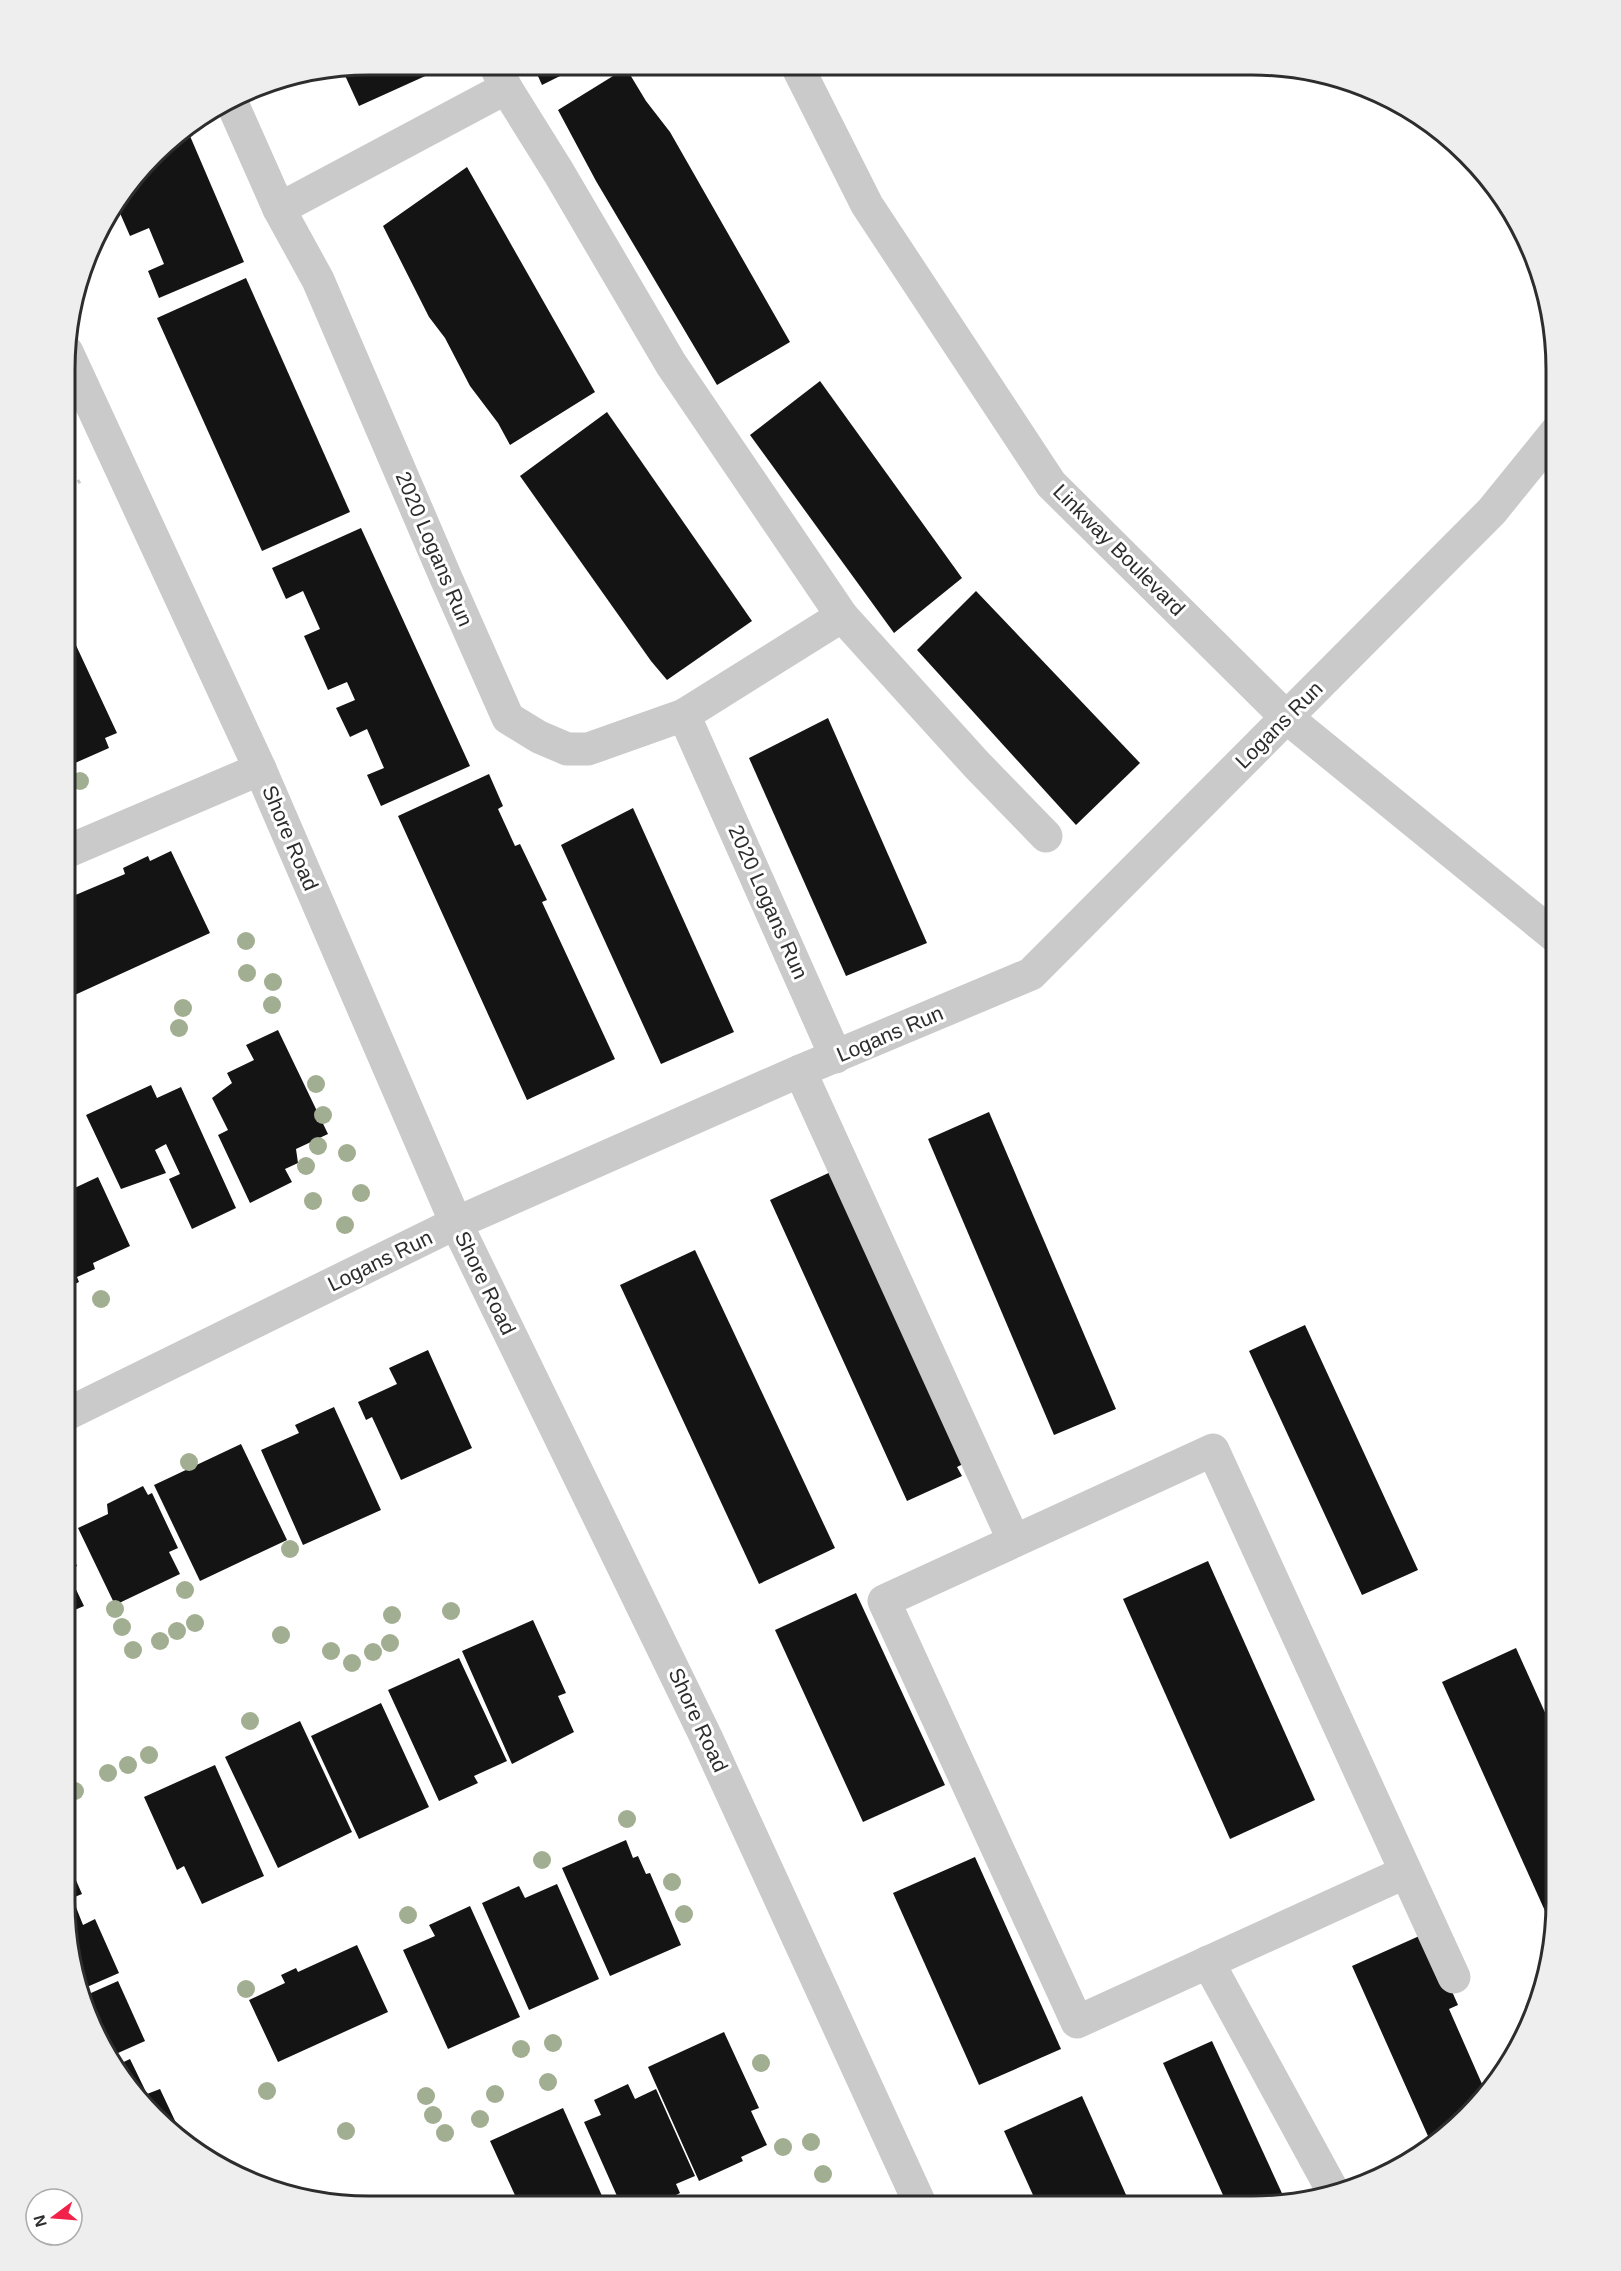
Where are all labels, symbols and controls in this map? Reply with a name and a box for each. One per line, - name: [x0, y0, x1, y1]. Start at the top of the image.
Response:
- street label: 2020 Logans Run: [391, 468, 477, 630]
- street label: Linkway Boulevard: [1049, 479, 1190, 620]
- street label: Logans Run: [1230, 676, 1327, 773]
- street label: Shore Road: [258, 782, 323, 894]
- street label: 2020 Logans Run: [724, 821, 813, 982]
- street label: Logans Run: [833, 1001, 946, 1066]
- street label: Logans Run: [324, 1225, 436, 1296]
- street label: Shore Road: [451, 1227, 520, 1338]
- street label: Shore Road: [664, 1664, 733, 1775]
- north arrow: [24, 2187, 84, 2247]
- text: N: [30, 2213, 50, 2229]

